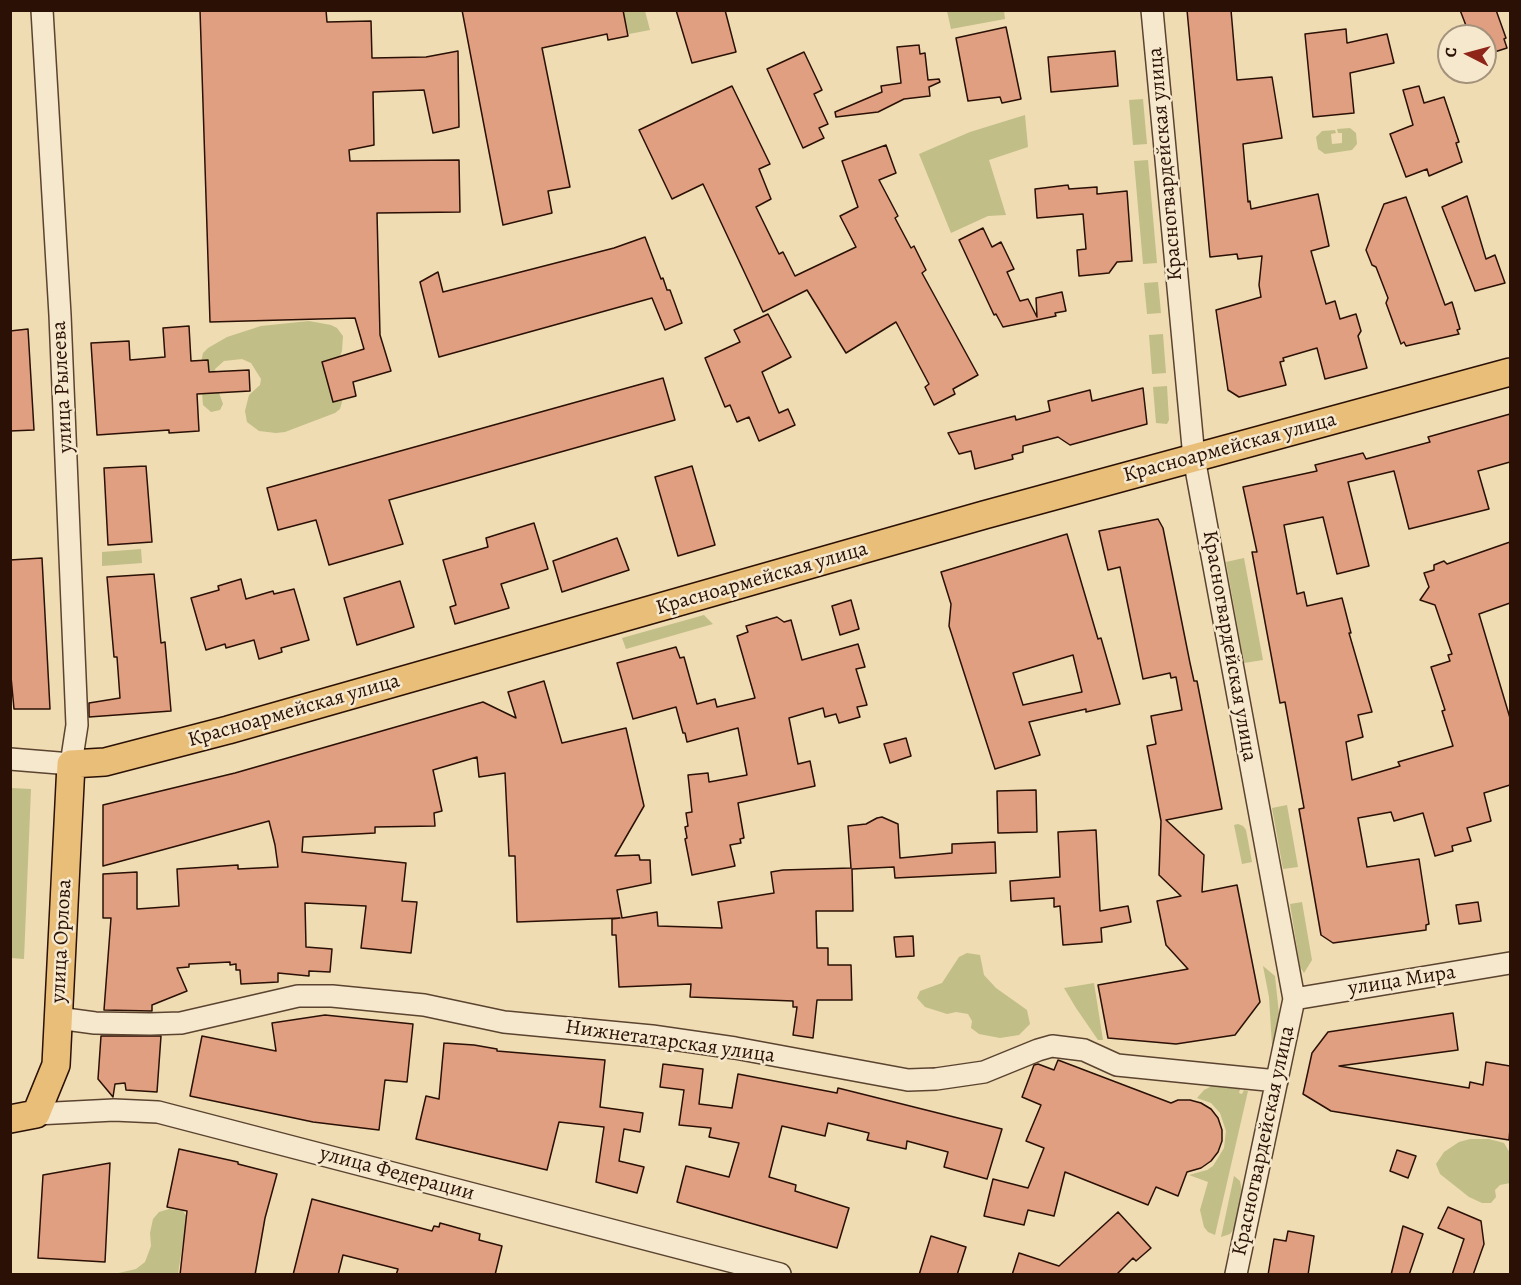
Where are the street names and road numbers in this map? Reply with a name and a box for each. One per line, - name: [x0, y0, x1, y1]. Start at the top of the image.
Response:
- street label: Красногвардейская улица: [1143, 46, 1189, 282]
- street label: улица Рылеева: [47, 320, 79, 454]
- street label: Красноармейская улица: [1121, 407, 1339, 489]
- street label: Красногвардейская улица: [1196, 528, 1262, 764]
- street label: Красноармейская улица: [653, 537, 871, 621]
- street label: Красноармейская улица: [185, 669, 403, 753]
- street label: улица Орлова: [46, 878, 78, 1004]
- street label: улица Мира: [1347, 960, 1457, 1002]
- street label: Нижнетатарская улица: [563, 1015, 777, 1069]
- street label: Красногвардейская улица: [1227, 1024, 1301, 1258]
- street label: улица Федерации: [317, 1141, 477, 1207]

